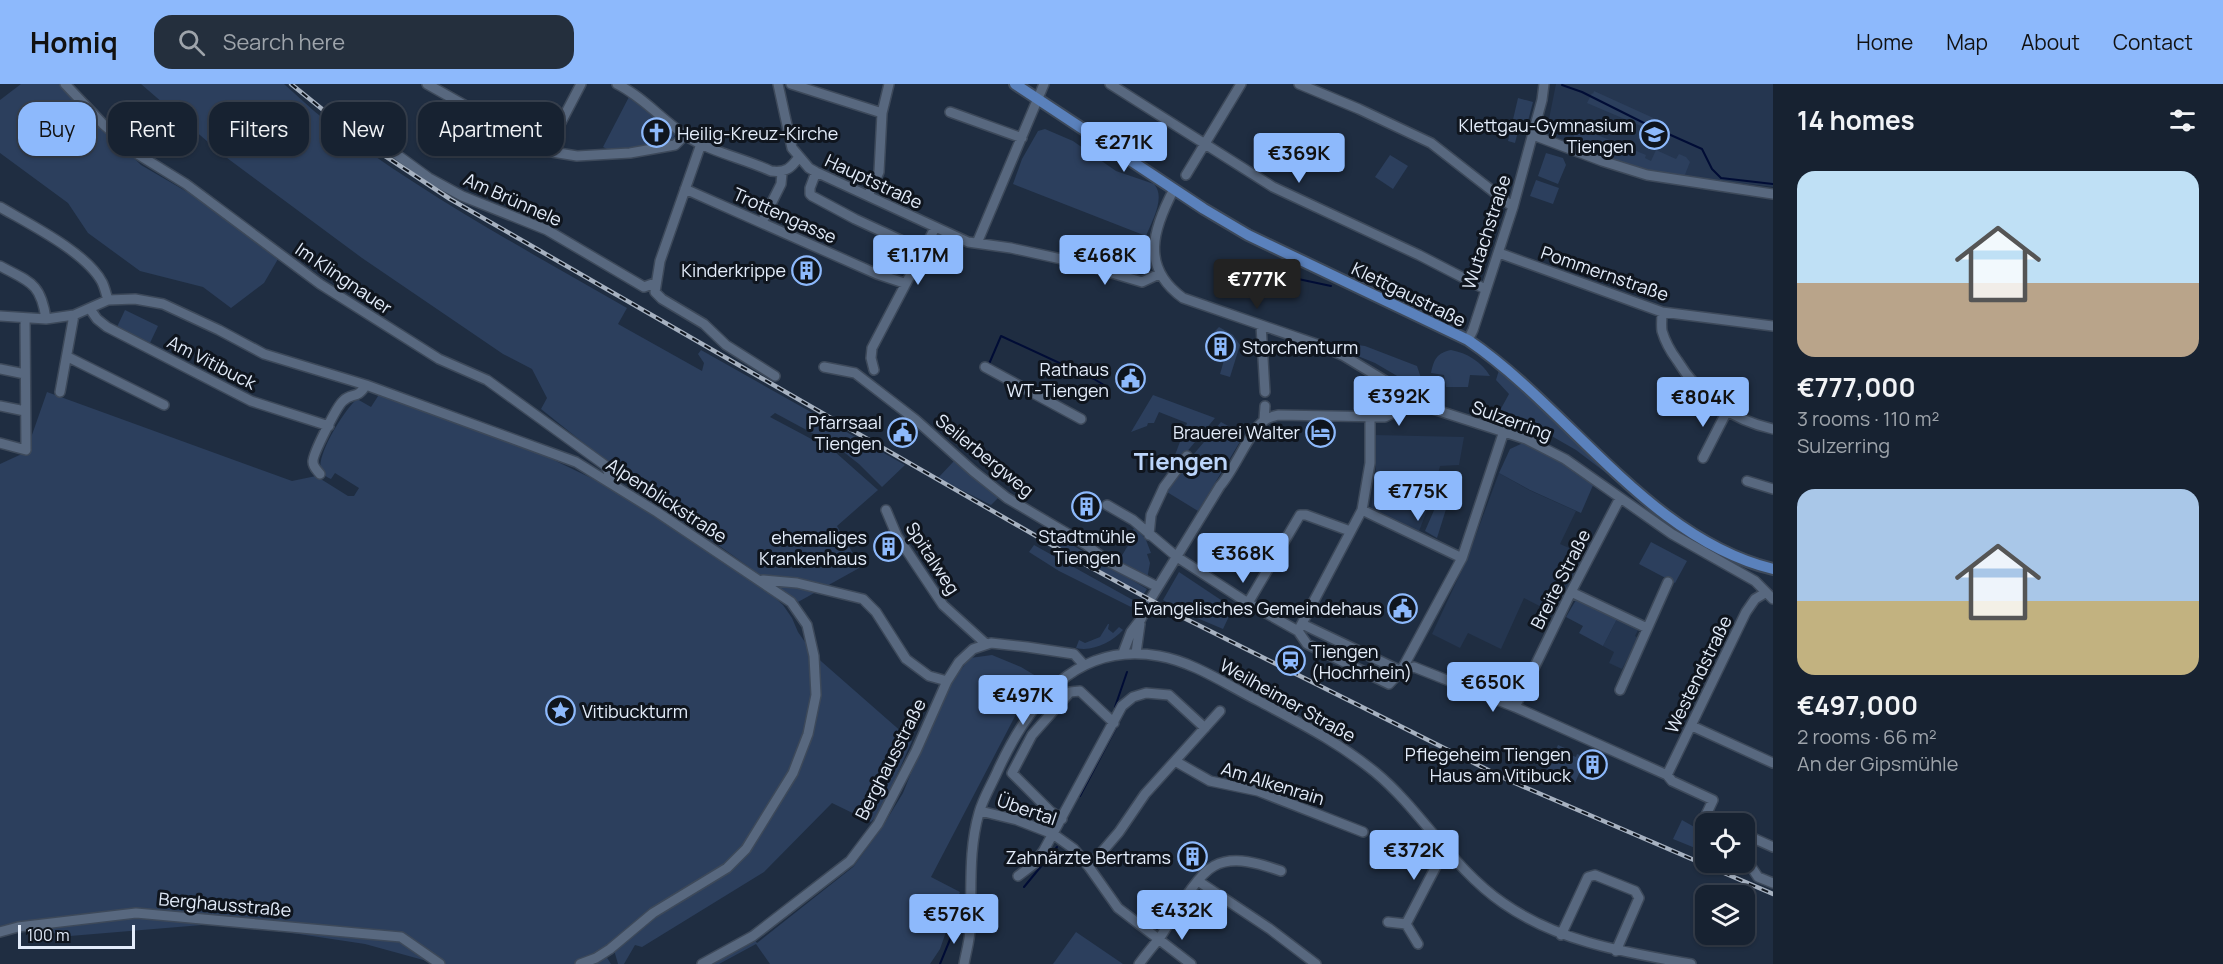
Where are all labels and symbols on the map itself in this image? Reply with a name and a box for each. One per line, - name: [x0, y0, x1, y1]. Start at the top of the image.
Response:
- place label: Klettgau-Gymnasium Tiengen: [1459, 113, 1634, 158]
- church icon: Heilig-Kreuz-Kirche: [640, 117, 672, 149]
- school or university icon: Klettgau-Gymnasium Tiengen: [1639, 119, 1671, 151]
- place label: Heilig-Kreuz-Kirche: [677, 121, 838, 145]
- pin: €271K: [1082, 122, 1166, 173]
- pin: €369K: [1257, 133, 1341, 184]
- street label: Hauptstraße: [821, 148, 927, 214]
- street label: Am Brünnele: [460, 167, 566, 231]
- street label: Wutachstraße: [1456, 172, 1516, 292]
- street label: Trottengasse: [729, 181, 841, 249]
- pin: €1.17M: [869, 235, 967, 286]
- pin: €468K: [1063, 235, 1147, 286]
- street label: Im Klingnauer: [291, 237, 398, 320]
- street label: Pommernstraße: [1538, 240, 1672, 306]
- building icon: Kinderkrippe: [791, 254, 823, 286]
- street label: Klettgaustraße: [1348, 256, 1470, 332]
- place label: Kinderkrippe: [681, 258, 786, 282]
- pin: €777K: [1215, 259, 1299, 310]
- street label: Am Vitibuck: [164, 329, 261, 395]
- building icon: Storchenturm: [1205, 331, 1237, 363]
- place label: Storchenturm: [1242, 335, 1358, 359]
- place label: Rathaus WT-Tiengen: [1006, 357, 1109, 402]
- public building icon: Rathaus WT-Tiengen: [1114, 363, 1146, 395]
- pin: €392K: [1357, 376, 1441, 427]
- pin: €804K: [1661, 377, 1745, 428]
- street label: Sulzerring: [1468, 394, 1556, 446]
- street label: Seilerbergweg: [931, 408, 1039, 502]
- place label: Pfarrsaal Tiengen: [808, 410, 882, 455]
- public building icon: Pfarrsaal Tiengen: [887, 416, 919, 448]
- hotel icon: Brauerei Walter: [1305, 416, 1337, 448]
- place label: Brauerei Walter: [1173, 420, 1301, 444]
- district label: Tiengen: [1134, 444, 1228, 477]
- street label: Alpenblickstraße: [602, 452, 732, 548]
- pin: €775K: [1376, 471, 1460, 522]
- building icon: Stadtmühle Tiengen: [1071, 491, 1103, 523]
- street label: Spitalweg: [901, 517, 965, 599]
- place label: Stadtmühle Tiengen: [1038, 524, 1136, 569]
- place label: ehemaliges Krankenhaus: [759, 525, 867, 570]
- street label: Breite Straße: [1525, 525, 1595, 633]
- building icon: ehemaliges Krankenhaus: [872, 531, 904, 563]
- pin: €368K: [1201, 533, 1285, 584]
- public building icon: Evangelisches Gemeindehaus: [1387, 592, 1419, 624]
- place label: Evangelisches Gemeindehaus: [1134, 596, 1382, 620]
- street label: Westendstraße: [1659, 611, 1737, 737]
- place label: Tiengen (Hochrhein): [1311, 639, 1412, 684]
- station icon: Tiengen (Hochrhein): [1274, 645, 1306, 677]
- street label: Weilheimer Straße: [1216, 653, 1360, 747]
- pin: €650K: [1451, 662, 1535, 713]
- pin: €497K: [981, 675, 1065, 726]
- street label: Berghausstraße: [849, 694, 931, 824]
- place icon: Vitibuckturm: [545, 695, 577, 727]
- place label: Vitibuckturm: [582, 699, 688, 723]
- place label: Pflegeheim Tiengen Haus am Vitibuck: [1405, 742, 1572, 787]
- building icon: Pflegeheim Tiengen Haus am Vitibuck: [1576, 748, 1608, 780]
- street label: Am Alkenrain: [1219, 756, 1327, 810]
- street label: Übertal: [994, 788, 1060, 830]
- pin: €372K: [1372, 830, 1456, 881]
- building icon: Zahnärzte Bertrams: [1176, 841, 1208, 873]
- place label: Zahnärzte Bertrams: [1005, 845, 1171, 869]
- street label: Berghausstraße: [158, 886, 292, 922]
- pin: €432K: [1140, 890, 1224, 941]
- pin: €576K: [912, 894, 996, 945]
- scale bar: [18, 922, 135, 950]

